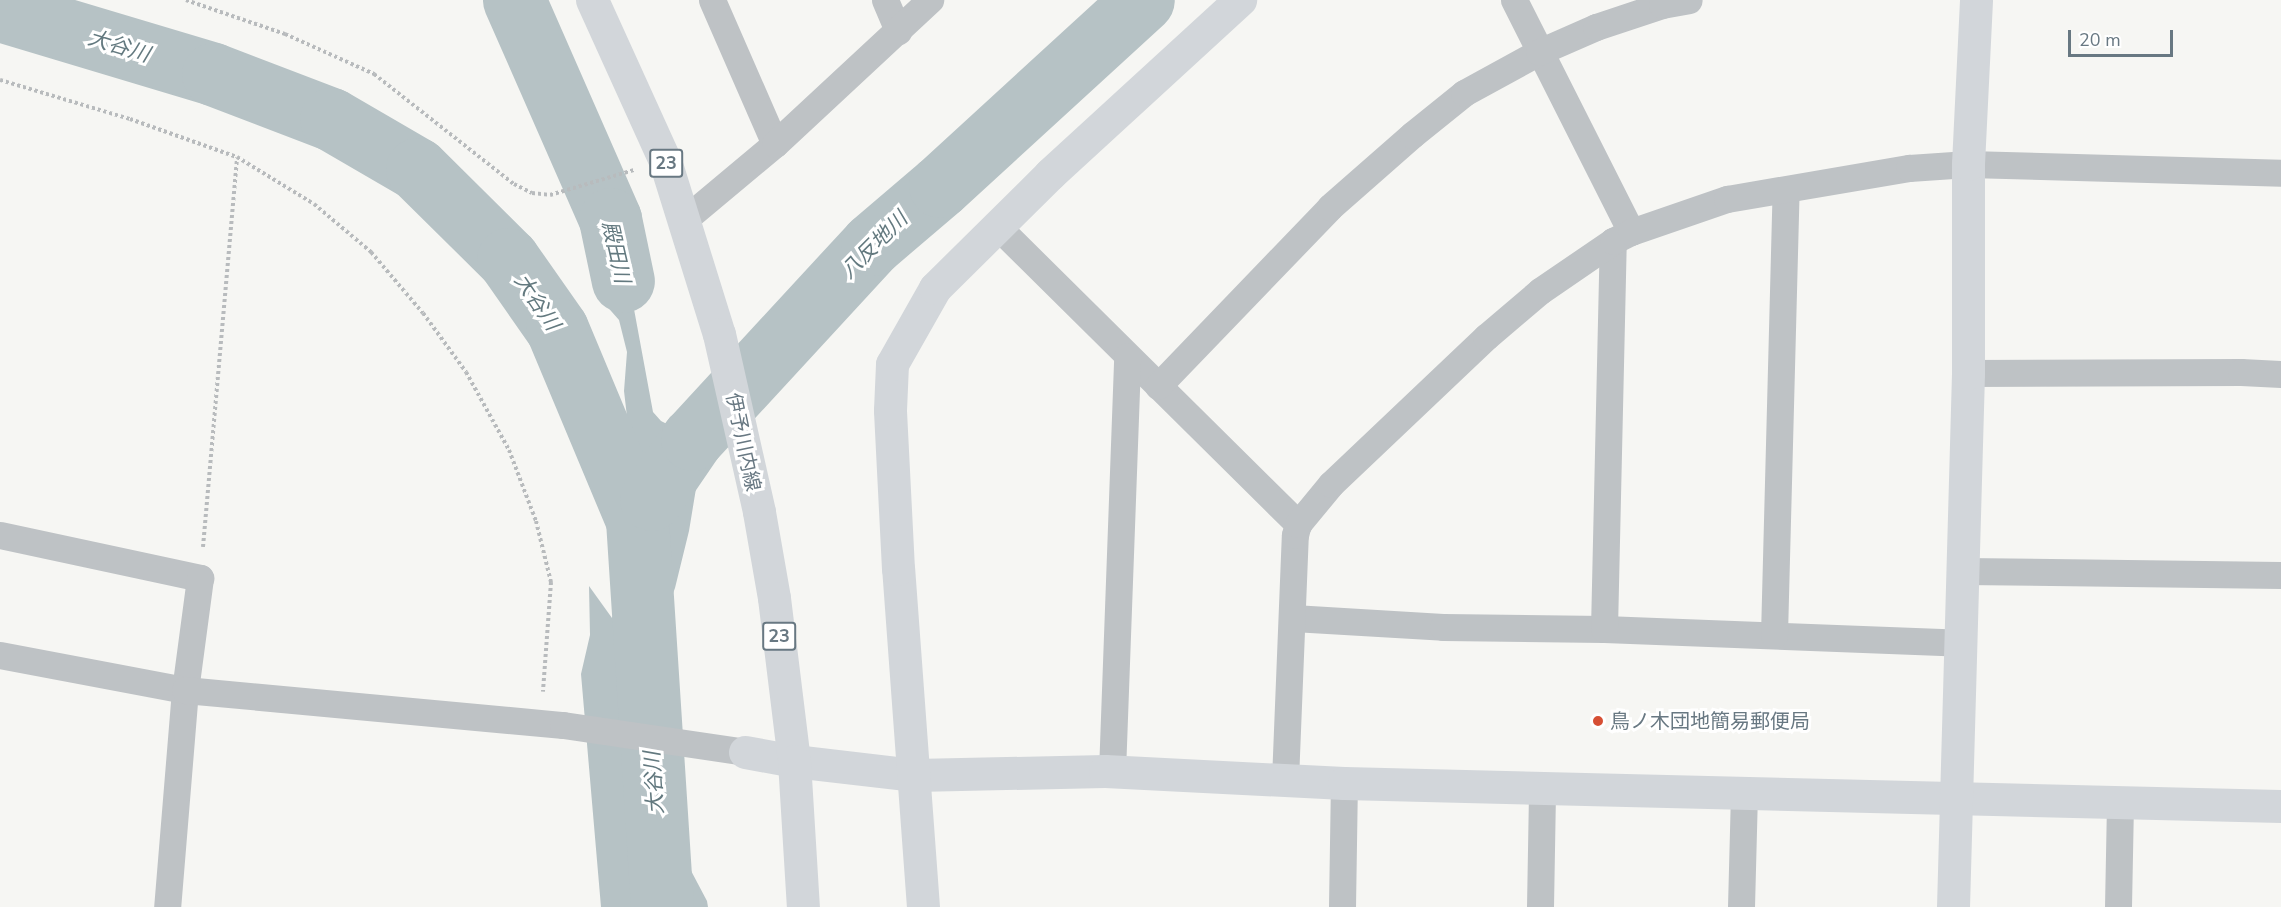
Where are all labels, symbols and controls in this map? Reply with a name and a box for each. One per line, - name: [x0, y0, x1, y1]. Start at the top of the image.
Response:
- scale bar: [2071, 18, 2176, 56]
- water label: 大谷川: [85, 25, 153, 67]
- text: 20 m: [2079, 28, 2121, 52]
- road number: 23: [648, 148, 684, 178]
- water label: 八反地川: [835, 206, 913, 284]
- water label: 殿田川: [597, 218, 635, 286]
- water label: 大谷川: [509, 269, 565, 335]
- street label: 伊予川内線: [721, 391, 765, 493]
- road number: 23: [761, 621, 797, 651]
- place label: 鳥ノ木団地簡易郵便局: [1610, 709, 1810, 733]
- marker: 鳥ノ木団地簡易郵便局: [1591, 714, 1605, 728]
- water label: 大谷川: [639, 751, 669, 815]

